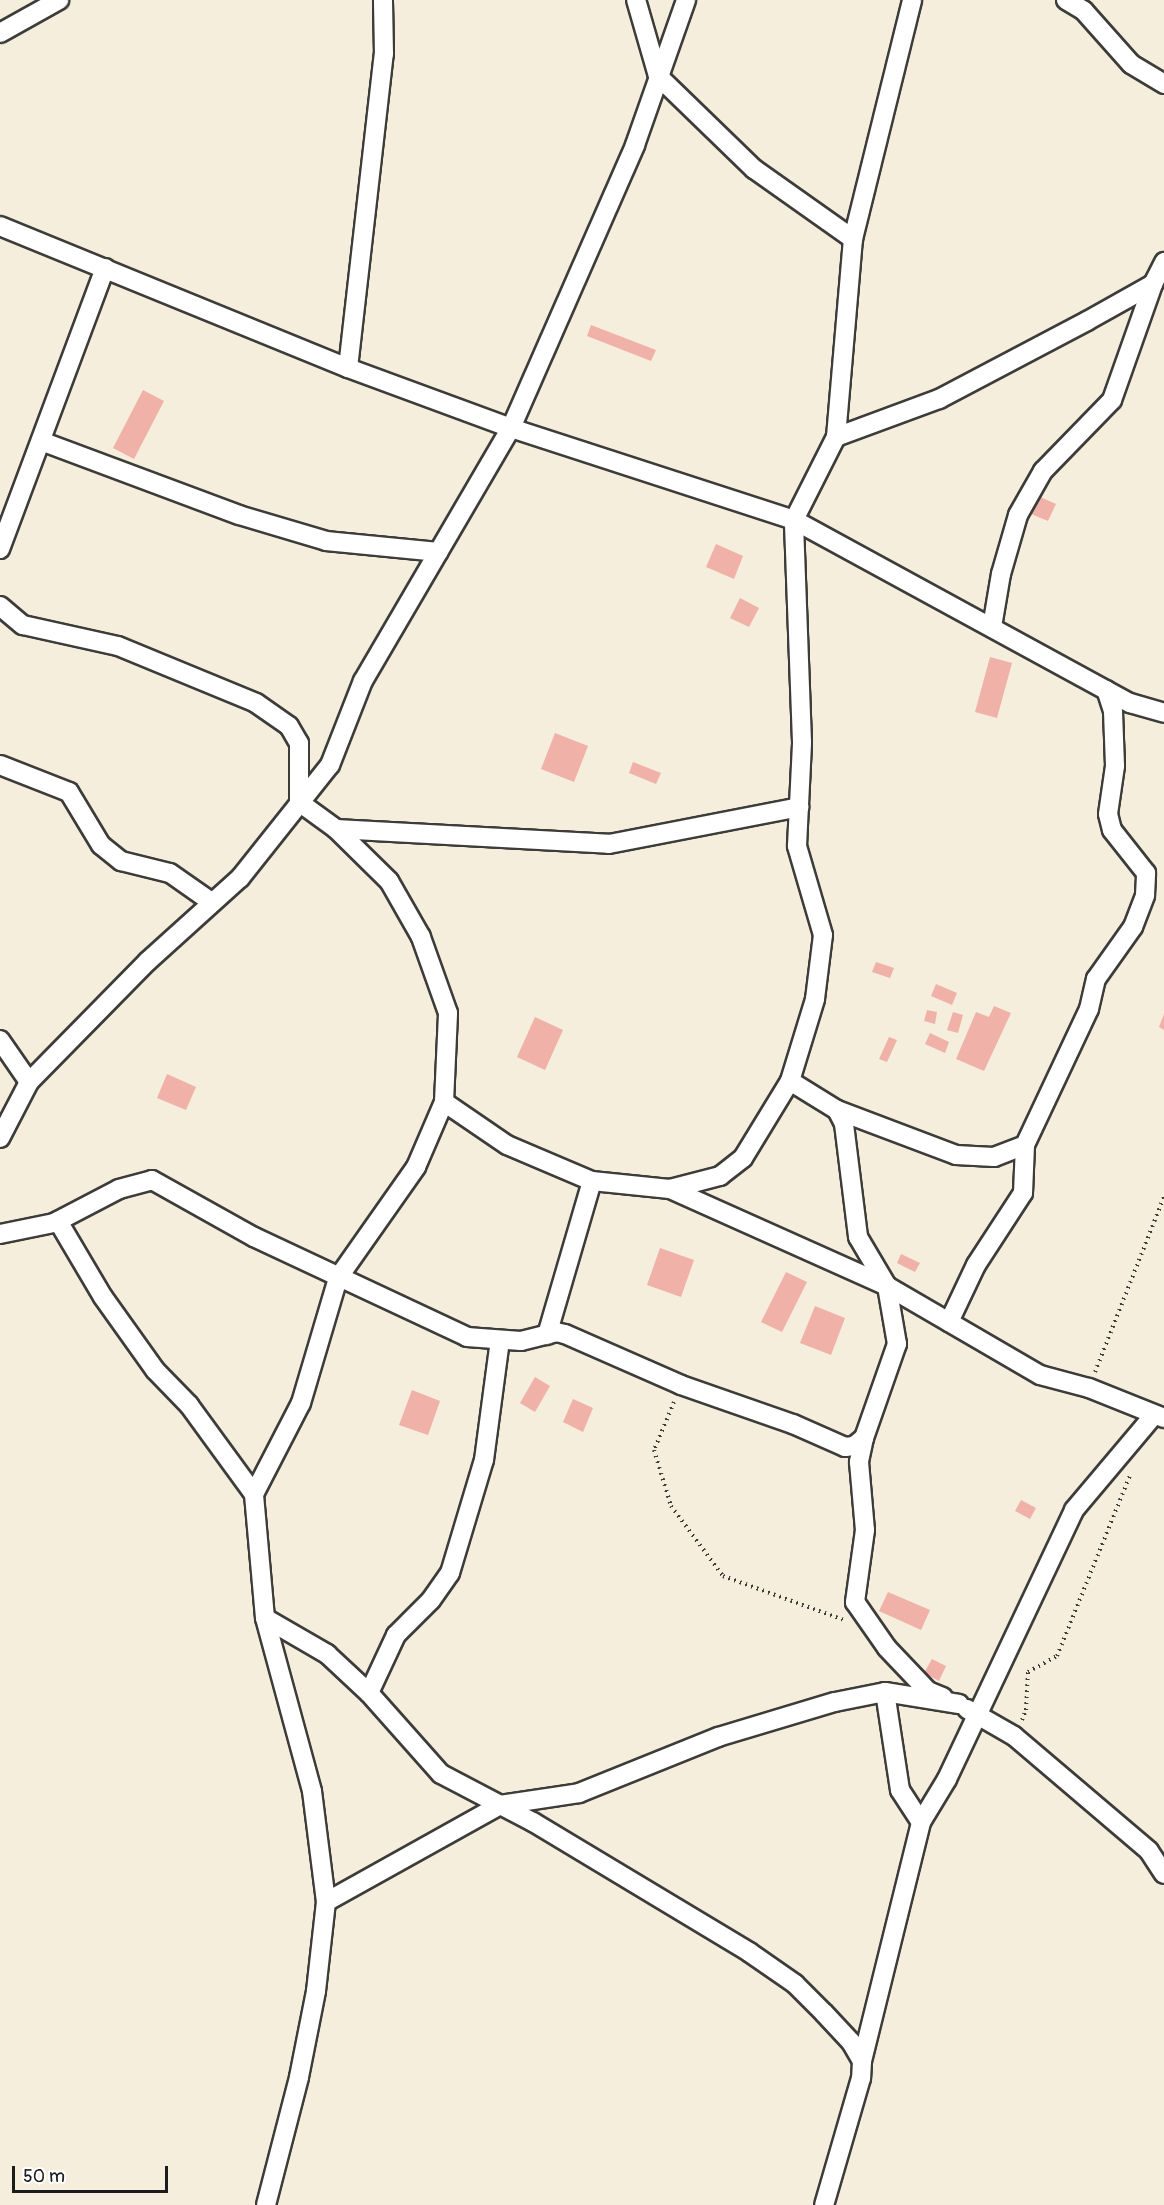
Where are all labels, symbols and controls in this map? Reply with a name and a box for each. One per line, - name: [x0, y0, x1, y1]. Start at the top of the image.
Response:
- scale bar: [15, 2154, 171, 2192]
- text: 50 m: [23, 2165, 65, 2188]

